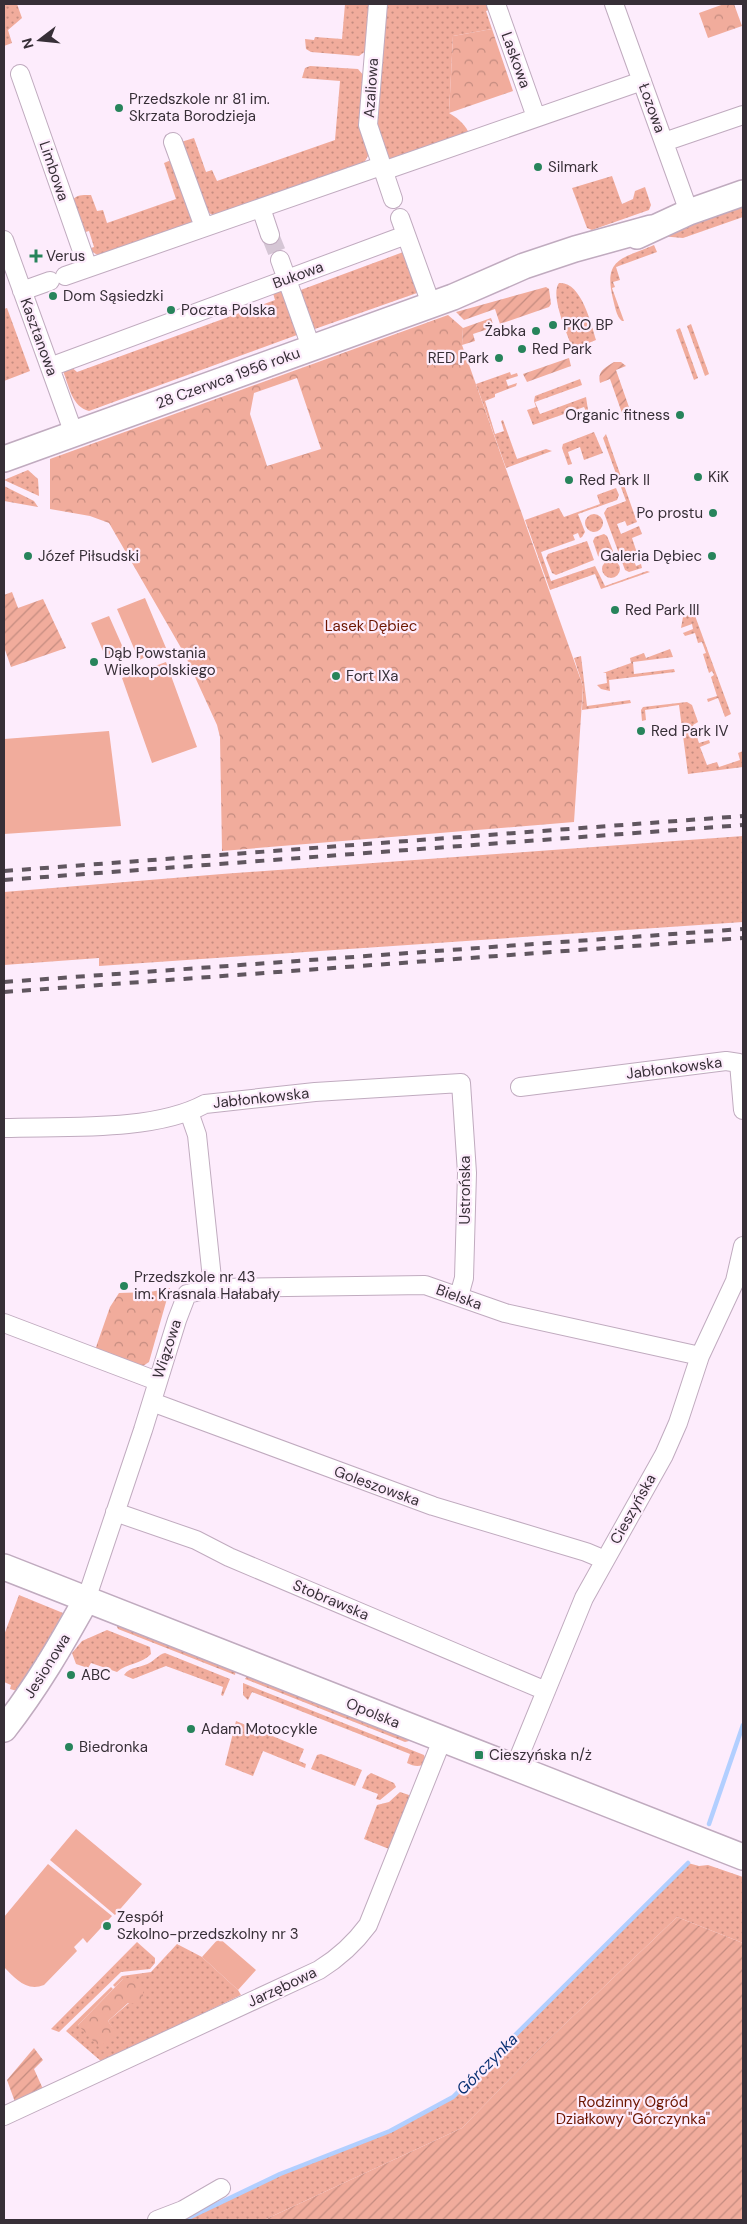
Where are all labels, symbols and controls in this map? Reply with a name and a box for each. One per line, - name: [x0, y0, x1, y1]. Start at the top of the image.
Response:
- north arrow: [15, 15, 65, 65]
- street label: Laskowa: [497, 29, 535, 91]
- text: N: [17, 36, 38, 51]
- street label: Azaliowa: [359, 57, 383, 119]
- street label: Łozowa: [634, 80, 670, 136]
- place label: Przedszkole nr 81 im. Skrzata Borodzieja: [129, 89, 270, 126]
- marker: Przedszkole nr 81 im. Skrzata Borodzieja: [113, 102, 125, 114]
- street label: Limbowa: [34, 138, 74, 204]
- place label: Silmark: [548, 157, 599, 177]
- marker: Silmark: [532, 161, 544, 173]
- place label: Verus: [46, 246, 85, 266]
- marker: Verus: [30, 250, 42, 262]
- street label: Bukowa: [270, 257, 326, 293]
- place label: Dom Sąsiedzki: [63, 286, 164, 306]
- marker: Dom Sąsiedzki: [47, 290, 59, 302]
- street label: Kasztanowa: [16, 295, 62, 379]
- place label: Poczta Polska: [181, 300, 275, 320]
- marker: Poczta Polska: [165, 304, 177, 316]
- place label: PKO BP: [563, 315, 613, 335]
- marker: PKO BP: [547, 319, 559, 331]
- place label: Żabka: [485, 321, 526, 341]
- marker: Żabka: [530, 325, 542, 337]
- place label: Red Park: [532, 339, 592, 359]
- street label: 28 Czerwca 1956 roku: [153, 343, 303, 413]
- marker: Red Park: [516, 343, 528, 355]
- place label: RED Park: [428, 348, 489, 368]
- marker: RED Park: [493, 352, 505, 364]
- place label: Organic fitness: [565, 405, 670, 425]
- marker: Organic fitness: [674, 409, 686, 421]
- place label: KiK: [708, 467, 729, 487]
- place label: Red Park II: [579, 470, 650, 490]
- marker: KiK: [692, 471, 704, 483]
- marker: Red Park II: [563, 474, 575, 486]
- place label: Po prostu: [637, 503, 703, 523]
- marker: Po prostu: [707, 507, 719, 519]
- place label: Józef Piłsudski: [38, 546, 139, 566]
- place label: Galeria Dębiec: [600, 546, 702, 566]
- marker: Józef Piłsudski: [22, 550, 34, 562]
- marker: Galeria Dębiec: [706, 550, 718, 562]
- place label: Red Park III: [625, 600, 700, 620]
- marker: Red Park III: [609, 604, 621, 616]
- park label: Lasek Dębiec: [325, 616, 417, 636]
- place label: Dąb Powstania Wielkopolskiego: [104, 643, 216, 680]
- marker: Dąb Powstania Wielkopolskiego: [88, 656, 100, 668]
- place label: Fort IXa: [346, 666, 398, 686]
- marker: Fort IXa: [330, 670, 342, 682]
- place label: Red Park IV: [651, 721, 729, 741]
- marker: Red Park IV: [635, 725, 647, 737]
- street label: Jabłonkowska: [625, 1052, 723, 1084]
- street label: Jabłonkowska: [212, 1083, 310, 1113]
- street label: Ustrońska: [455, 1156, 475, 1224]
- place label: Przedszkole nr 43 im. Krasnala Hałabały: [134, 1267, 281, 1304]
- street label: Bielska: [433, 1279, 485, 1315]
- marker: Przedszkole nr 43 im. Krasnala Hałabały: [118, 1280, 130, 1292]
- street label: Wiązowa: [148, 1317, 186, 1381]
- street label: Goleszowska: [331, 1461, 423, 1511]
- street label: Cieszyńska: [605, 1470, 661, 1548]
- street label: Stobrawska: [290, 1575, 372, 1625]
- street label: Jesionowa: [19, 1630, 75, 1702]
- place label: ABC: [81, 1665, 111, 1685]
- marker: ABC: [65, 1669, 77, 1681]
- street label: Opolska: [343, 1693, 403, 1733]
- place label: Adam Motocykle: [201, 1719, 318, 1739]
- marker: Adam Motocykle: [185, 1723, 197, 1735]
- place label: Biedronka: [79, 1737, 148, 1757]
- marker: Biedronka: [63, 1741, 75, 1753]
- place label: Cieszyńska n/ż: [489, 1745, 592, 1765]
- marker: Cieszyńska n/ż: [473, 1749, 485, 1761]
- place label: Zespół Szkolno-przedszkolny nr 3: [117, 1907, 299, 1944]
- marker: Zespół Szkolno-przedszkolny nr 3: [101, 1920, 113, 1932]
- street label: Jarzębowa: [244, 1962, 320, 2012]
- water label: Górczynka: [452, 2029, 522, 2099]
- park label: Rodzinny Ogród Działkowy "Górczynka": [556, 2092, 710, 2129]

